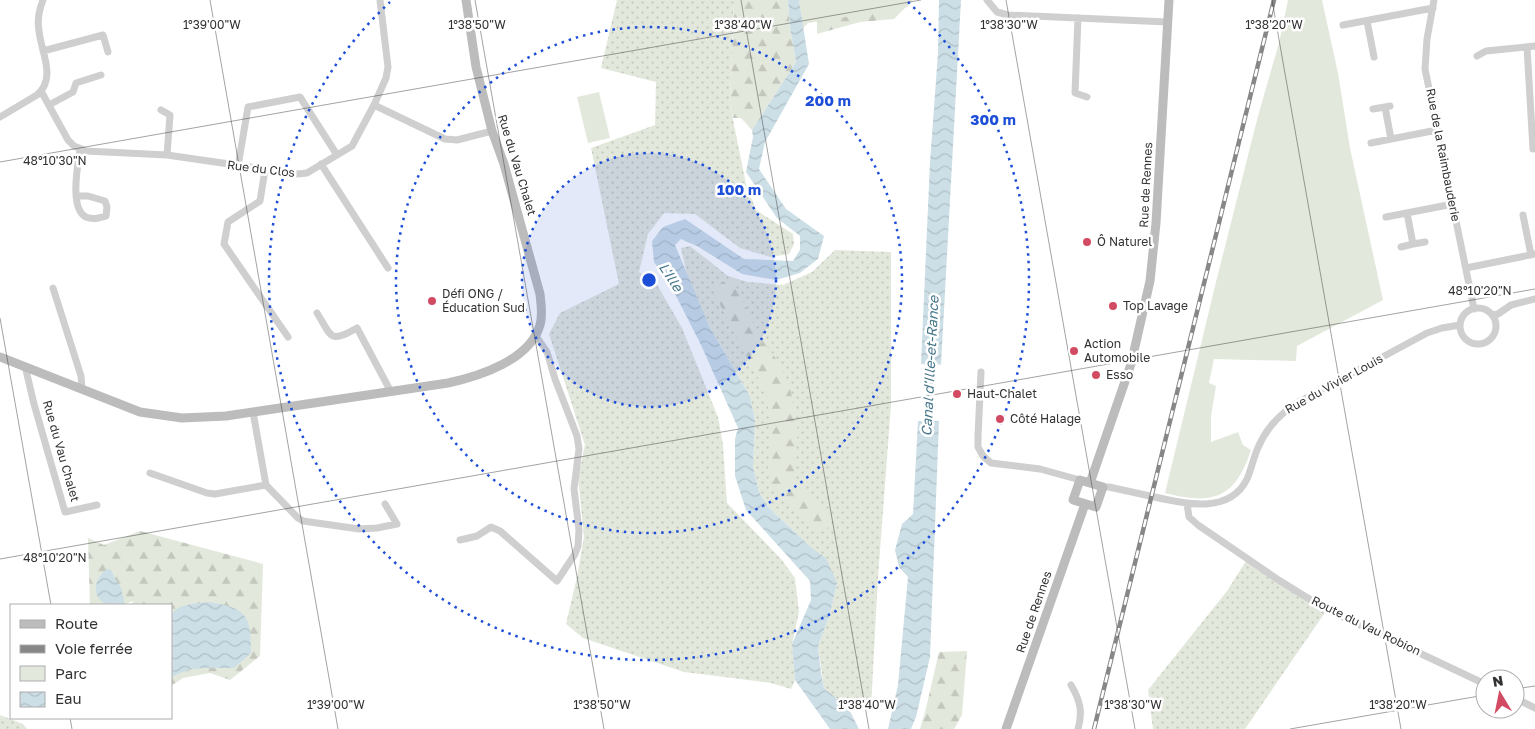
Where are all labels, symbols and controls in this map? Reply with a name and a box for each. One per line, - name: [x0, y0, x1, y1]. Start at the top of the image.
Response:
- text: 1°39'00"W: [183, 17, 241, 32]
- text: 1°38'50"W: [448, 17, 506, 32]
- text: 1°38'40"W: [714, 17, 772, 32]
- text: 1°38'30"W: [980, 17, 1038, 32]
- text: 1°38'20"W: [1245, 17, 1303, 32]
- street label: Rue de la Raimbauderie: [1423, 87, 1464, 223]
- text: 200 m: [805, 91, 851, 109]
- text: 300 m: [970, 110, 1016, 128]
- street label: Rue du Vau Chalet: [495, 112, 540, 217]
- street label: Rue de Rennes: [1136, 142, 1155, 228]
- text: 48°10'30"N: [23, 153, 87, 168]
- street label: Rue du Clos: [226, 157, 296, 180]
- text: 100 m: [717, 180, 761, 198]
- place label: Ô Naturel: [1097, 234, 1152, 249]
- marker: Ô Naturel: [1081, 236, 1093, 248]
- water label: L'Ille: [656, 259, 687, 295]
- centre of rings: [640, 271, 658, 289]
- text: 48°10'20"N: [1448, 283, 1512, 298]
- place label: Défi ONG / Éducation Sud: [442, 286, 525, 315]
- water label: Canal d'Ille-et-Rance: [917, 294, 942, 437]
- marker: Défi ONG / Éducation Sud: [426, 295, 438, 307]
- place label: Top Lavage: [1123, 298, 1188, 313]
- marker: Top Lavage: [1107, 300, 1119, 312]
- place label: Action Automobile: [1084, 336, 1150, 365]
- marker: Action Automobile: [1068, 345, 1080, 357]
- street label: Rue du Vivier Louis: [1282, 350, 1385, 417]
- place label: Esso: [1106, 367, 1133, 382]
- marker: Esso: [1090, 369, 1102, 381]
- place label: Haut-Chalet: [967, 386, 1037, 401]
- marker: Haut-Chalet: [951, 388, 963, 400]
- street label: Rue du Vau Chalet: [40, 398, 83, 504]
- place label: Côté Halage: [1010, 411, 1081, 426]
- marker: Côté Halage: [994, 413, 1006, 425]
- text: 48°10'20"N: [23, 550, 87, 565]
- street label: Rue de Rennes: [1013, 569, 1055, 655]
- street label: Route du Vau Robion: [1309, 593, 1423, 659]
- legend: [10, 604, 172, 719]
- text: Route: [55, 614, 98, 632]
- text: Voie ferrée: [55, 639, 133, 657]
- text: Parc: [55, 664, 87, 682]
- north arrow: [1475, 669, 1525, 719]
- text: N: [1491, 671, 1504, 690]
- text: Eau: [55, 689, 82, 707]
- text: 1°39'00"W: [307, 697, 365, 712]
- text: 1°38'50"W: [573, 697, 631, 712]
- text: 1°38'40"W: [838, 697, 896, 712]
- text: 1°38'30"W: [1104, 697, 1162, 712]
- text: 1°38'20"W: [1369, 697, 1427, 712]

